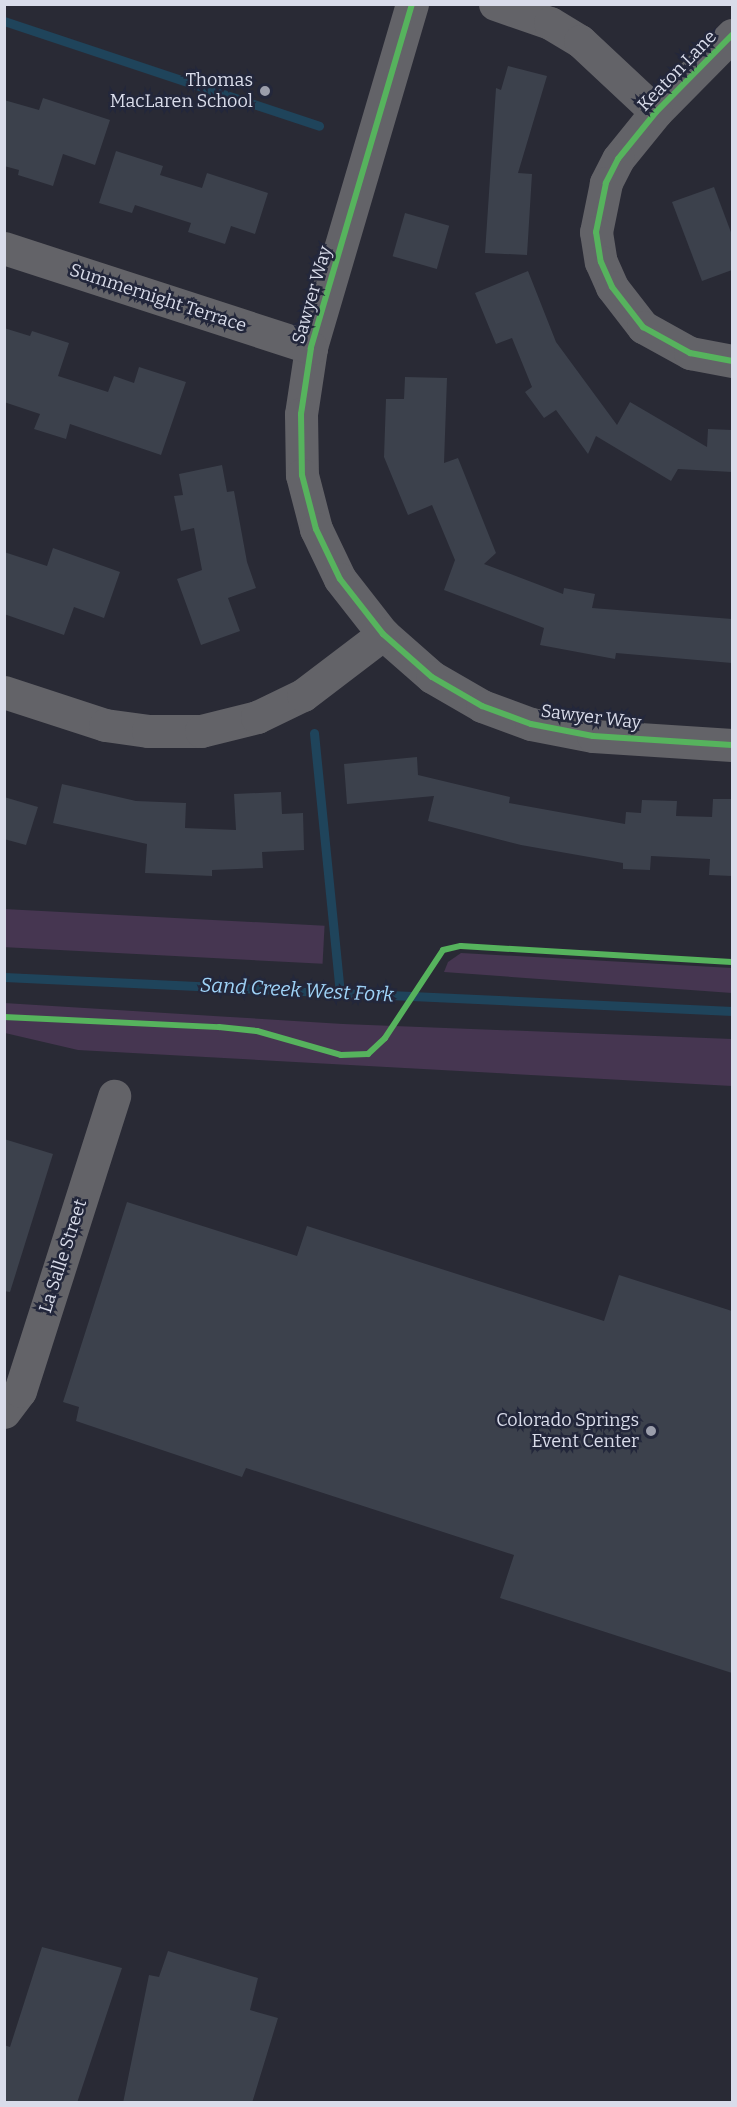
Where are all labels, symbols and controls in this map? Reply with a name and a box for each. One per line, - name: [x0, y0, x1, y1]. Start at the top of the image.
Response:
- street label: Keaton Lane: [633, 26, 721, 116]
- place label: Thomas MacLaren School: [110, 70, 253, 112]
- marker: Thomas MacLaren School: [258, 84, 272, 98]
- street label: Sawyer Way: [288, 244, 336, 346]
- street label: Summernight Terrace: [67, 259, 249, 337]
- street label: Sawyer Way: [540, 700, 642, 734]
- water label: Sand Creek West Fork: [199, 973, 395, 1007]
- street label: La Salle Street: [34, 1197, 92, 1315]
- place label: Colorado Springs Event Center: [496, 1410, 639, 1452]
- marker: Colorado Springs Event Center: [644, 1424, 658, 1438]

